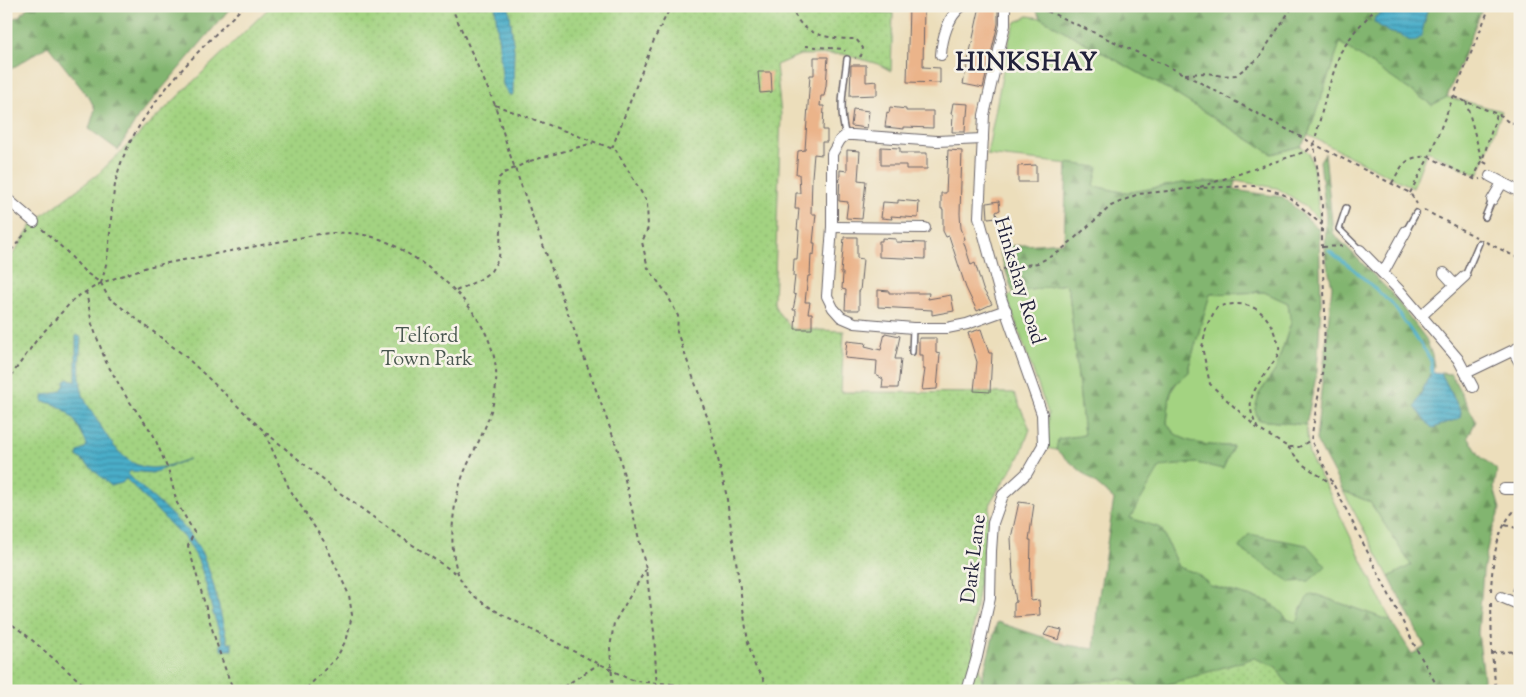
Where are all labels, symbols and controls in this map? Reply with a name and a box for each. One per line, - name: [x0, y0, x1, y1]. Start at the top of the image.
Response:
- district label: HINKSHAY: [956, 46, 1098, 82]
- street label: Hinkshay Road: [985, 214, 1051, 348]
- park label: Telford Town Park: [381, 323, 473, 375]
- street label: Dark Lane: [955, 513, 995, 605]

